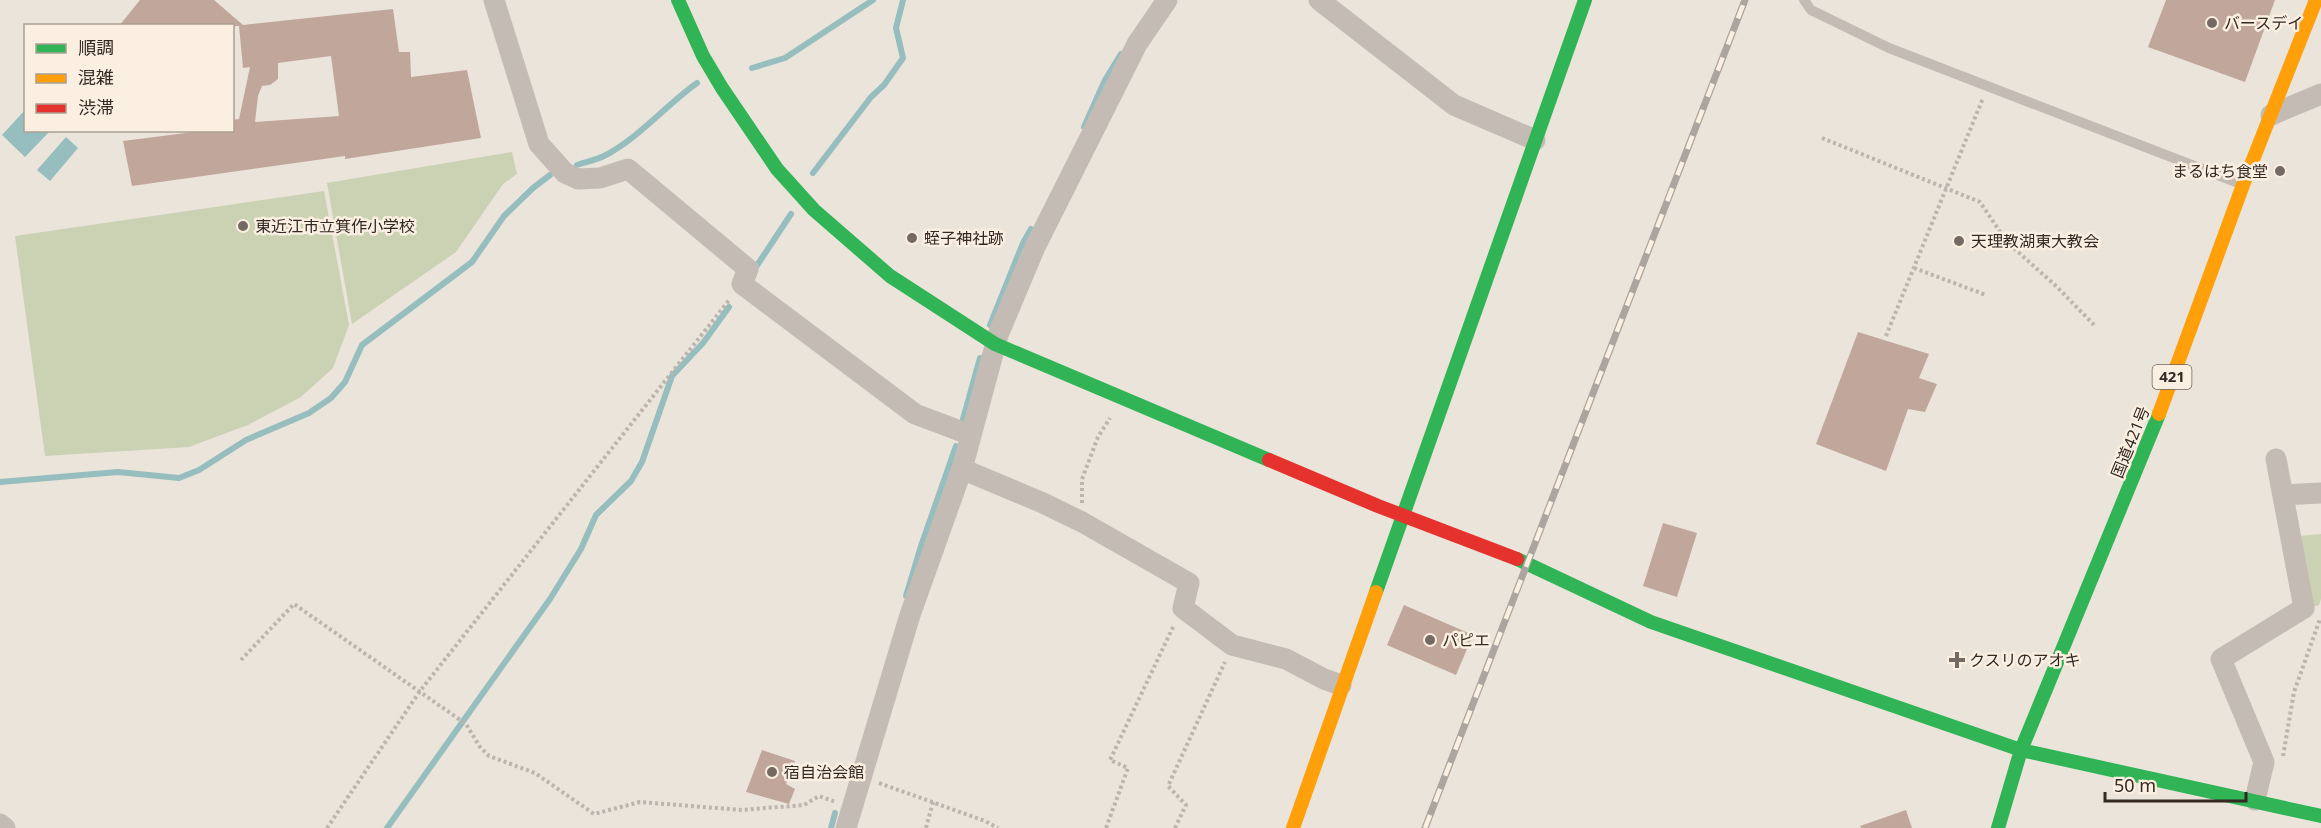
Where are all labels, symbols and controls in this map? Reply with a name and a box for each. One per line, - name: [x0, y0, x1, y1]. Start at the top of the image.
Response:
- place label: バースデイ: [2224, 12, 2303, 34]
- marker: バースデイ: [2205, 16, 2219, 30]
- legend: [24, 24, 234, 132]
- text: 順調: [78, 35, 114, 59]
- text: 混雑: [78, 65, 114, 89]
- text: 渋滞: [78, 95, 114, 119]
- place label: まるはち食堂: [2172, 160, 2268, 182]
- marker: まるはち食堂: [2273, 164, 2287, 178]
- place label: 東近江市立箕作小学校: [255, 215, 415, 237]
- marker: 東近江市立箕作小学校: [236, 219, 250, 233]
- place label: 蛭子神社跡: [924, 227, 1004, 249]
- place label: 天理教湖東大教会: [1971, 230, 2099, 252]
- marker: 蛭子神社跡: [905, 231, 919, 245]
- marker: 天理教湖東大教会: [1952, 234, 1966, 248]
- road number: 421: [2152, 365, 2192, 389]
- street label: 国道421号: [2106, 403, 2154, 481]
- place label: パピエ: [1442, 629, 1490, 651]
- marker: パピエ: [1423, 633, 1437, 647]
- place label: クスリのアオキ: [1969, 649, 2081, 671]
- marker: クスリのアオキ: [1950, 653, 1964, 667]
- place label: 宿自治会館: [784, 761, 864, 783]
- marker: 宿自治会館: [765, 765, 779, 779]
- scale bar: [2105, 765, 2246, 803]
- text: 50 m: [2114, 773, 2156, 797]

